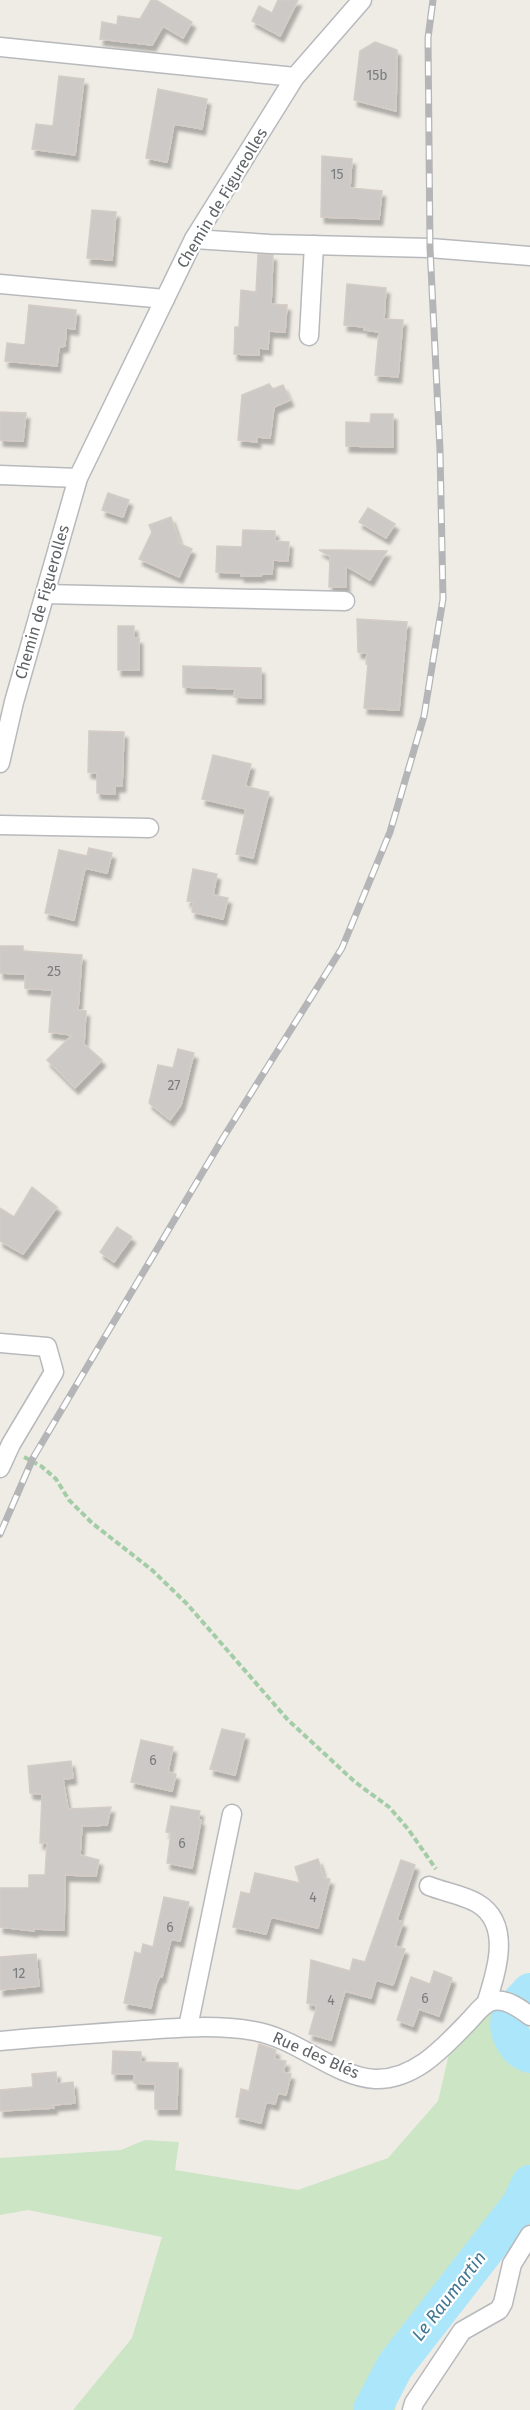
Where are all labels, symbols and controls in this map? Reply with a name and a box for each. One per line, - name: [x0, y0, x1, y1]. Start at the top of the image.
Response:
- house number: 15b: [366, 67, 388, 84]
- street label: Chemin de Figureolles: [173, 125, 271, 271]
- house number: 15: [330, 166, 344, 183]
- street label: Chemin de Figuerolles: [11, 523, 73, 681]
- house number: 25: [47, 963, 61, 980]
- house number: 27: [167, 1077, 181, 1094]
- house number: 6: [149, 1752, 157, 1769]
- house number: 6: [178, 1835, 186, 1852]
- house number: 4: [309, 1889, 317, 1906]
- house number: 6: [166, 1919, 174, 1936]
- house number: 12: [13, 1965, 26, 1982]
- house number: 6: [421, 1990, 429, 2007]
- house number: 4: [327, 1992, 335, 2009]
- street label: Rue des Blés: [270, 2028, 362, 2082]
- water label: Le Raumartin: [407, 2247, 491, 2345]

